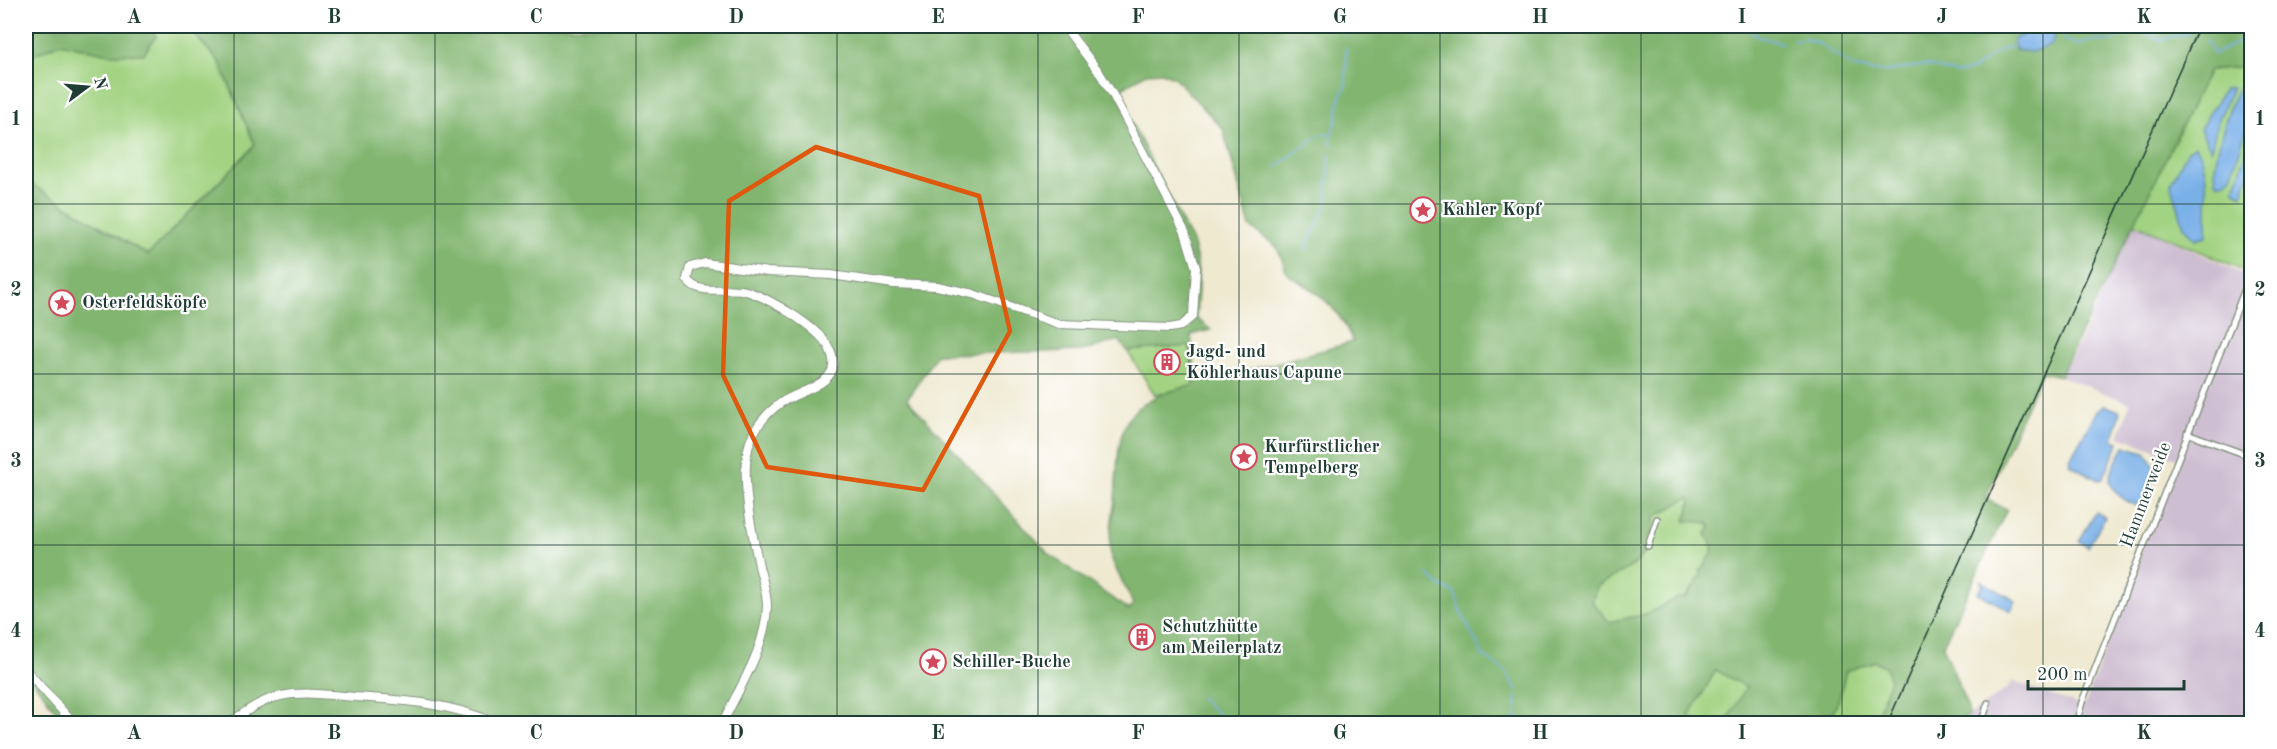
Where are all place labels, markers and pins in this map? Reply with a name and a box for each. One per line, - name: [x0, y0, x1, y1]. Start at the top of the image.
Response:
- place icon: Kahler Kopf: [1408, 195, 1438, 225]
- place label: Kahler Kopf: [1442, 201, 1543, 219]
- place icon: Osterfeldsköpfe: [47, 288, 77, 318]
- place label: Osterfeldsköpfe: [82, 294, 207, 312]
- place label: Jagd- und Köhlerhaus Capune: [1186, 343, 1342, 382]
- building icon: Jagd- und Köhlerhaus Capune: [1152, 347, 1182, 377]
- place label: Kurfürstlicher Tempelberg: [1264, 438, 1380, 477]
- place icon: Kurfürstlicher Tempelberg: [1229, 442, 1259, 472]
- place label: Schutzhütte am Meilerplatz: [1162, 618, 1282, 657]
- building icon: Schutzhütte am Meilerplatz: [1127, 622, 1157, 652]
- place icon: Schiller-Buche: [918, 647, 948, 677]
- place label: Schiller-Buche: [952, 653, 1071, 671]

